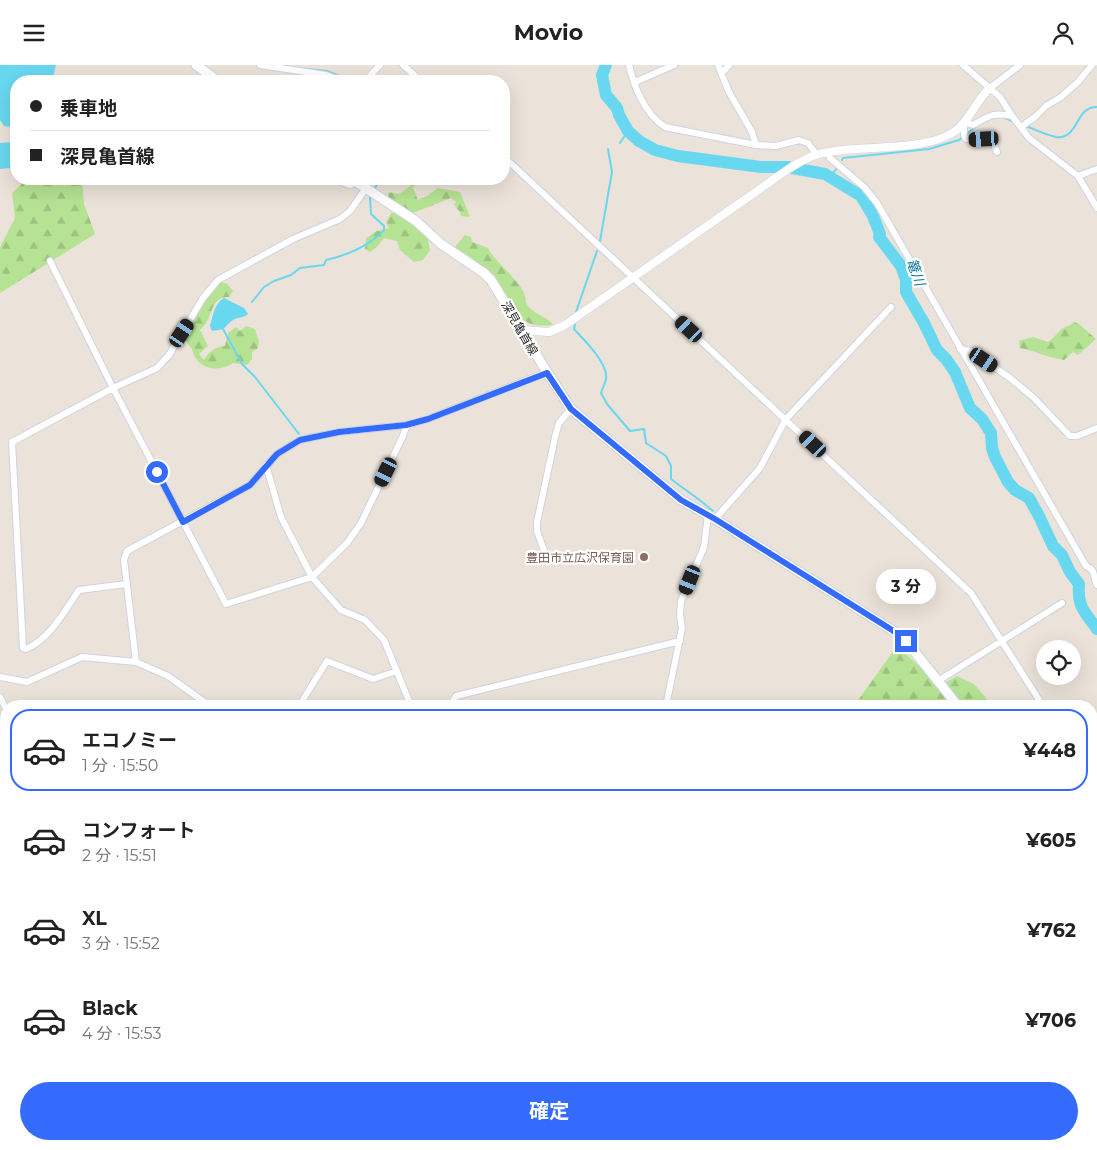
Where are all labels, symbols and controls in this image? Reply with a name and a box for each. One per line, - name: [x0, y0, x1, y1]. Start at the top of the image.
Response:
- icon: menu: [20, 19, 48, 47]
- text: Movio: [514, 19, 583, 46]
- icon: person: [1049, 19, 1077, 47]
- text: 乗車地: [60, 97, 117, 120]
- car: [968, 131, 999, 147]
- text: 深見亀首線: [60, 145, 155, 168]
- water label: 篭川: [903, 256, 930, 290]
- street label: 深見亀首線: [499, 298, 541, 358]
- car: [672, 313, 705, 345]
- car: [167, 316, 196, 350]
- car: [967, 345, 1000, 375]
- car: [796, 428, 829, 460]
- car: [372, 455, 399, 489]
- route start: [146, 461, 168, 483]
- place label: 豊田市立広沢保育園: [526, 550, 634, 565]
- marker: 豊田市立広沢保育園: [638, 551, 650, 563]
- car: [677, 563, 702, 597]
- callout: 3 分: [876, 569, 936, 603]
- text: 3 分: [891, 577, 921, 596]
- route end: [895, 630, 917, 652]
- map controls: [1036, 640, 1081, 685]
- button: locate: [1036, 640, 1081, 685]
- icon: car: [22, 728, 67, 773]
- text: エコノミー: [82, 729, 177, 752]
- text: ¥448: [1023, 739, 1076, 762]
- text: 1 分 · 15:50: [82, 756, 158, 775]
- icon: car: [22, 818, 67, 863]
- text: コンフォート: [82, 819, 195, 842]
- text: ¥605: [1026, 829, 1076, 852]
- text: 2 分 · 15:51: [82, 846, 157, 865]
- text: XL: [82, 907, 107, 930]
- icon: car: [22, 908, 67, 953]
- text: ¥762: [1027, 919, 1076, 942]
- text: 3 分 · 15:52: [82, 934, 160, 953]
- text: Black: [82, 997, 138, 1020]
- icon: car: [22, 998, 67, 1043]
- text: ¥706: [1025, 1009, 1076, 1032]
- text: 4 分 · 15:53: [82, 1024, 161, 1043]
- button: 確定: [20, 1082, 1078, 1140]

